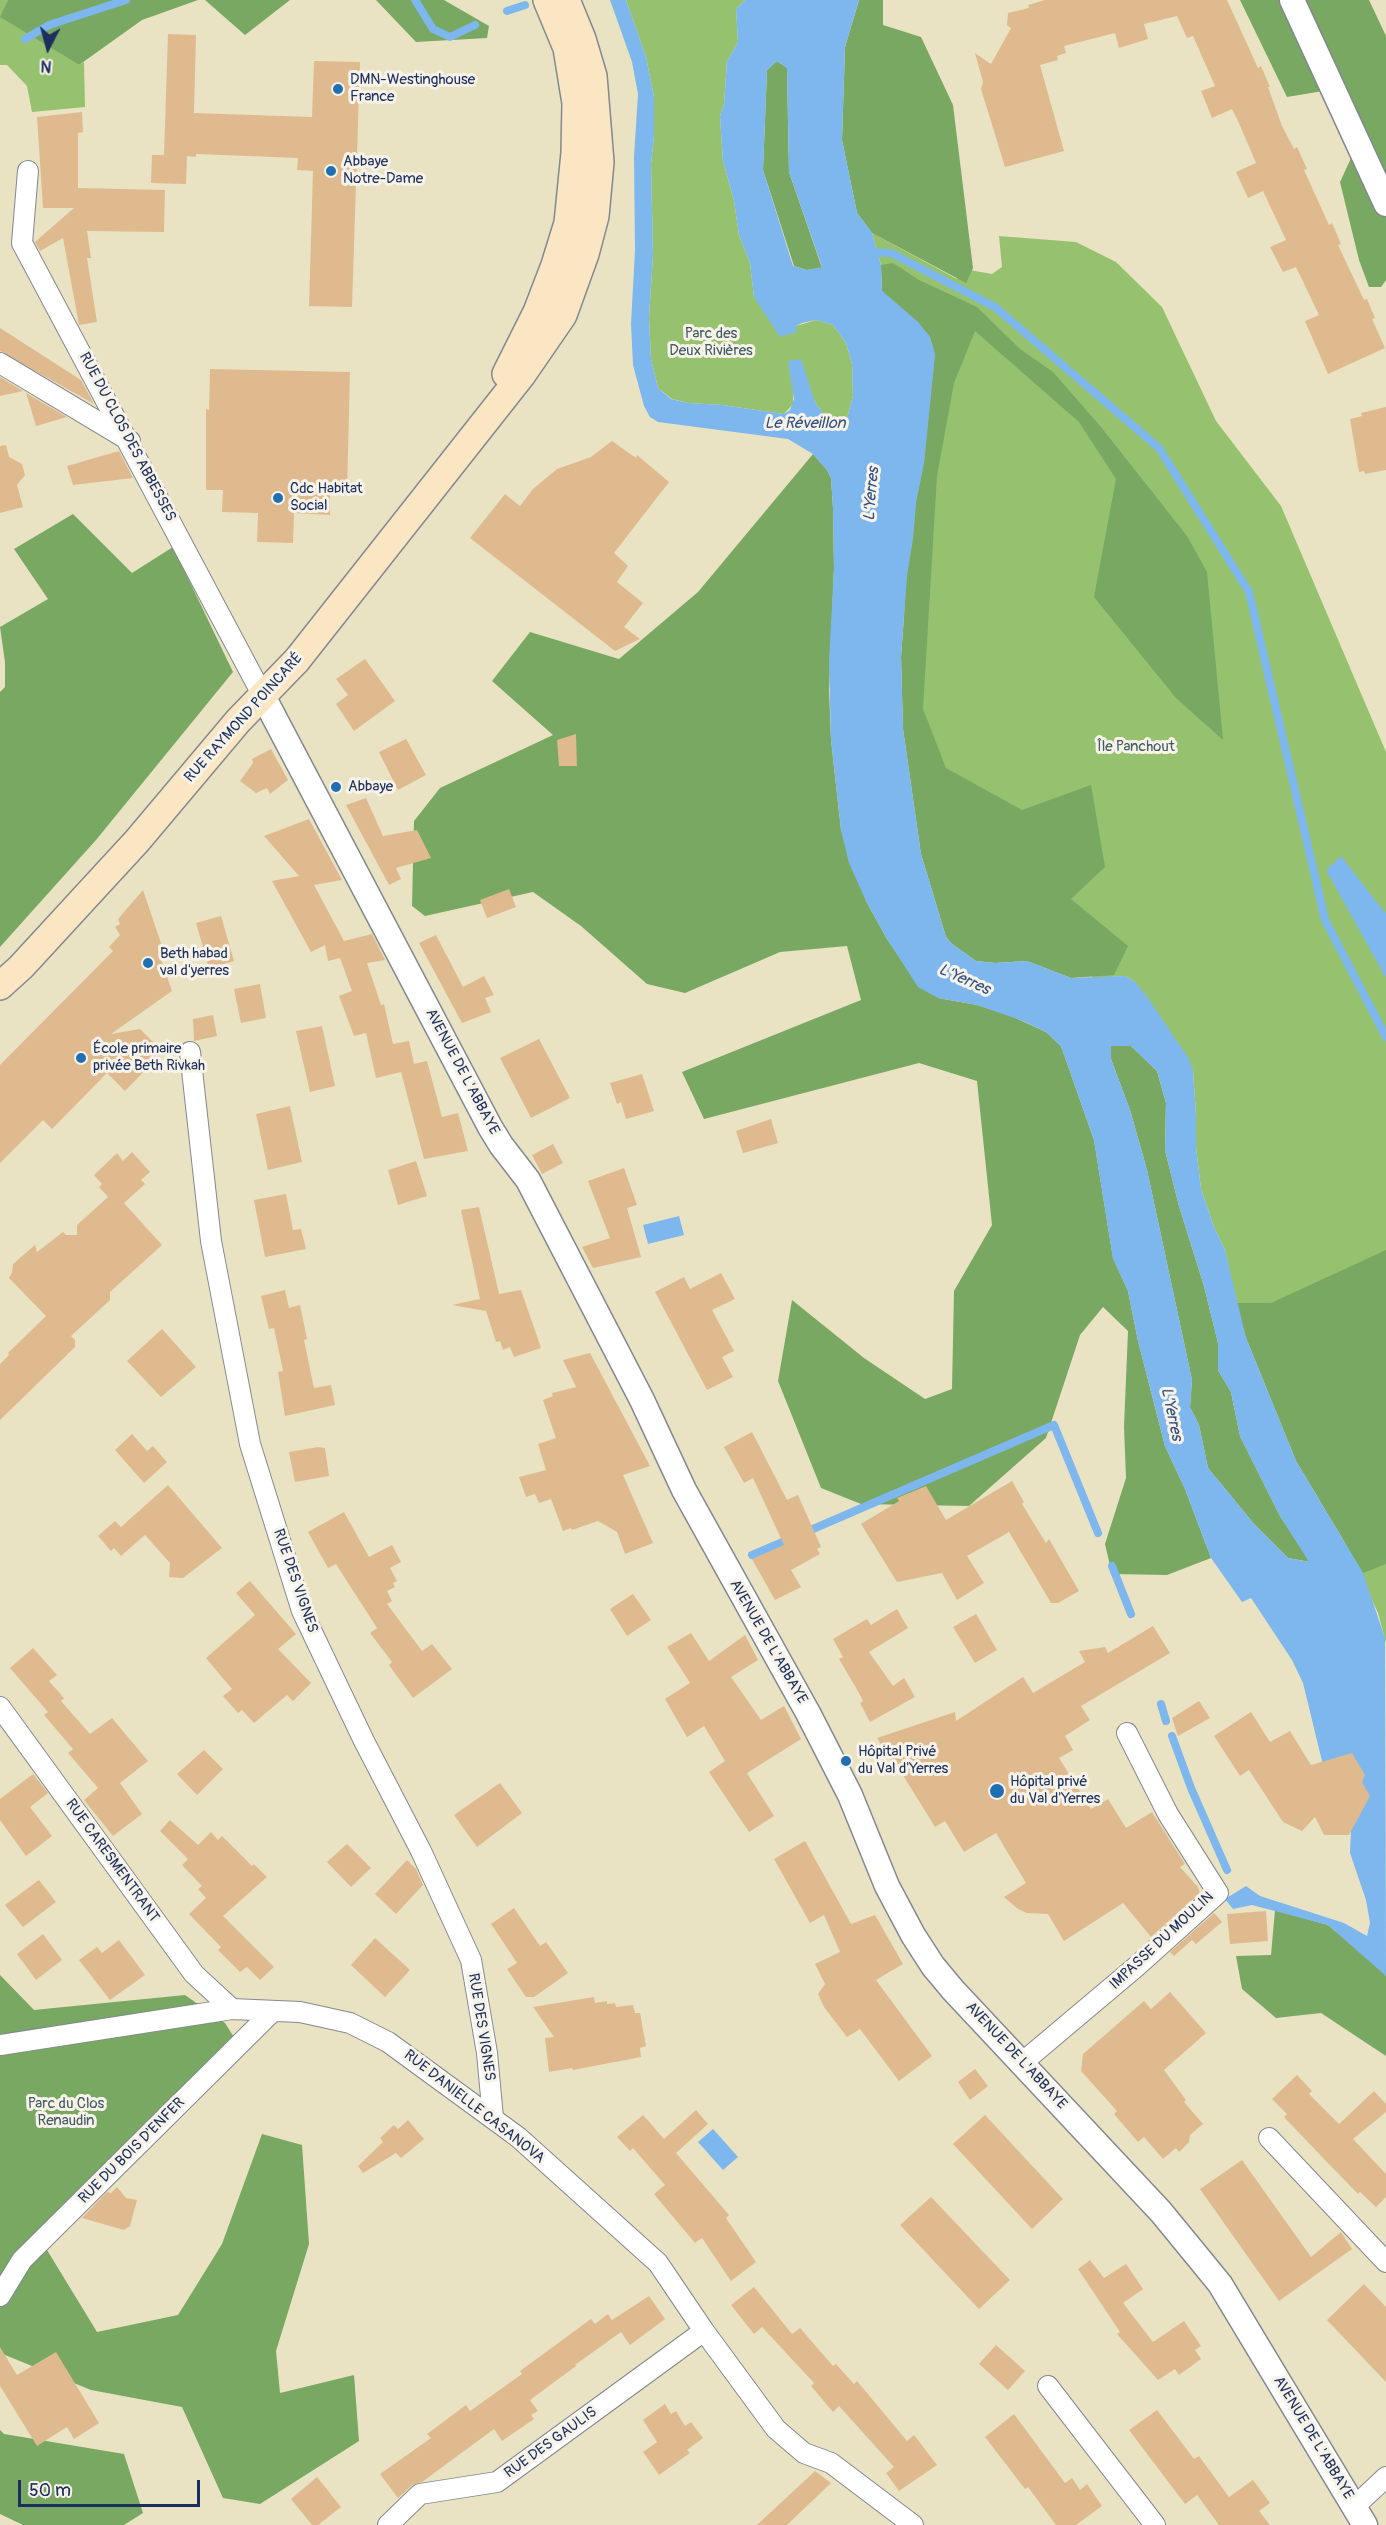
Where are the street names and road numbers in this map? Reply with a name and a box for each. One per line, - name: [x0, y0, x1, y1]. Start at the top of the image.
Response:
- street label: RUE DU CLOS DES ABBESSES: [75, 349, 179, 525]
- street label: RUE RAYMOND POINCARÉ: [181, 649, 307, 787]
- street label: AVENUE DE L'ABBAYE: [421, 1006, 503, 1138]
- street label: RUE DES VIGNES: [269, 1527, 321, 1635]
- street label: AVENUE DE L'ABBAYE: [725, 1577, 811, 1707]
- street label: RUE CARESMENTRANT: [61, 1796, 163, 1926]
- street label: IMPASSE DU MOULIN: [1106, 1888, 1218, 1994]
- street label: RUE DES VIGNES: [464, 1972, 498, 2082]
- street label: AVENUE DE L'ABBAYE: [962, 1999, 1070, 2113]
- street label: RUE DANIELLE CASANOVA: [400, 2046, 548, 2168]
- street label: RUE DU BOIS D'ENFER: [75, 2094, 189, 2208]
- street label: AVENUE DE L'ABBAYE: [1269, 2373, 1357, 2503]
- street label: RUE DES GAULIS: [501, 2403, 601, 2483]

